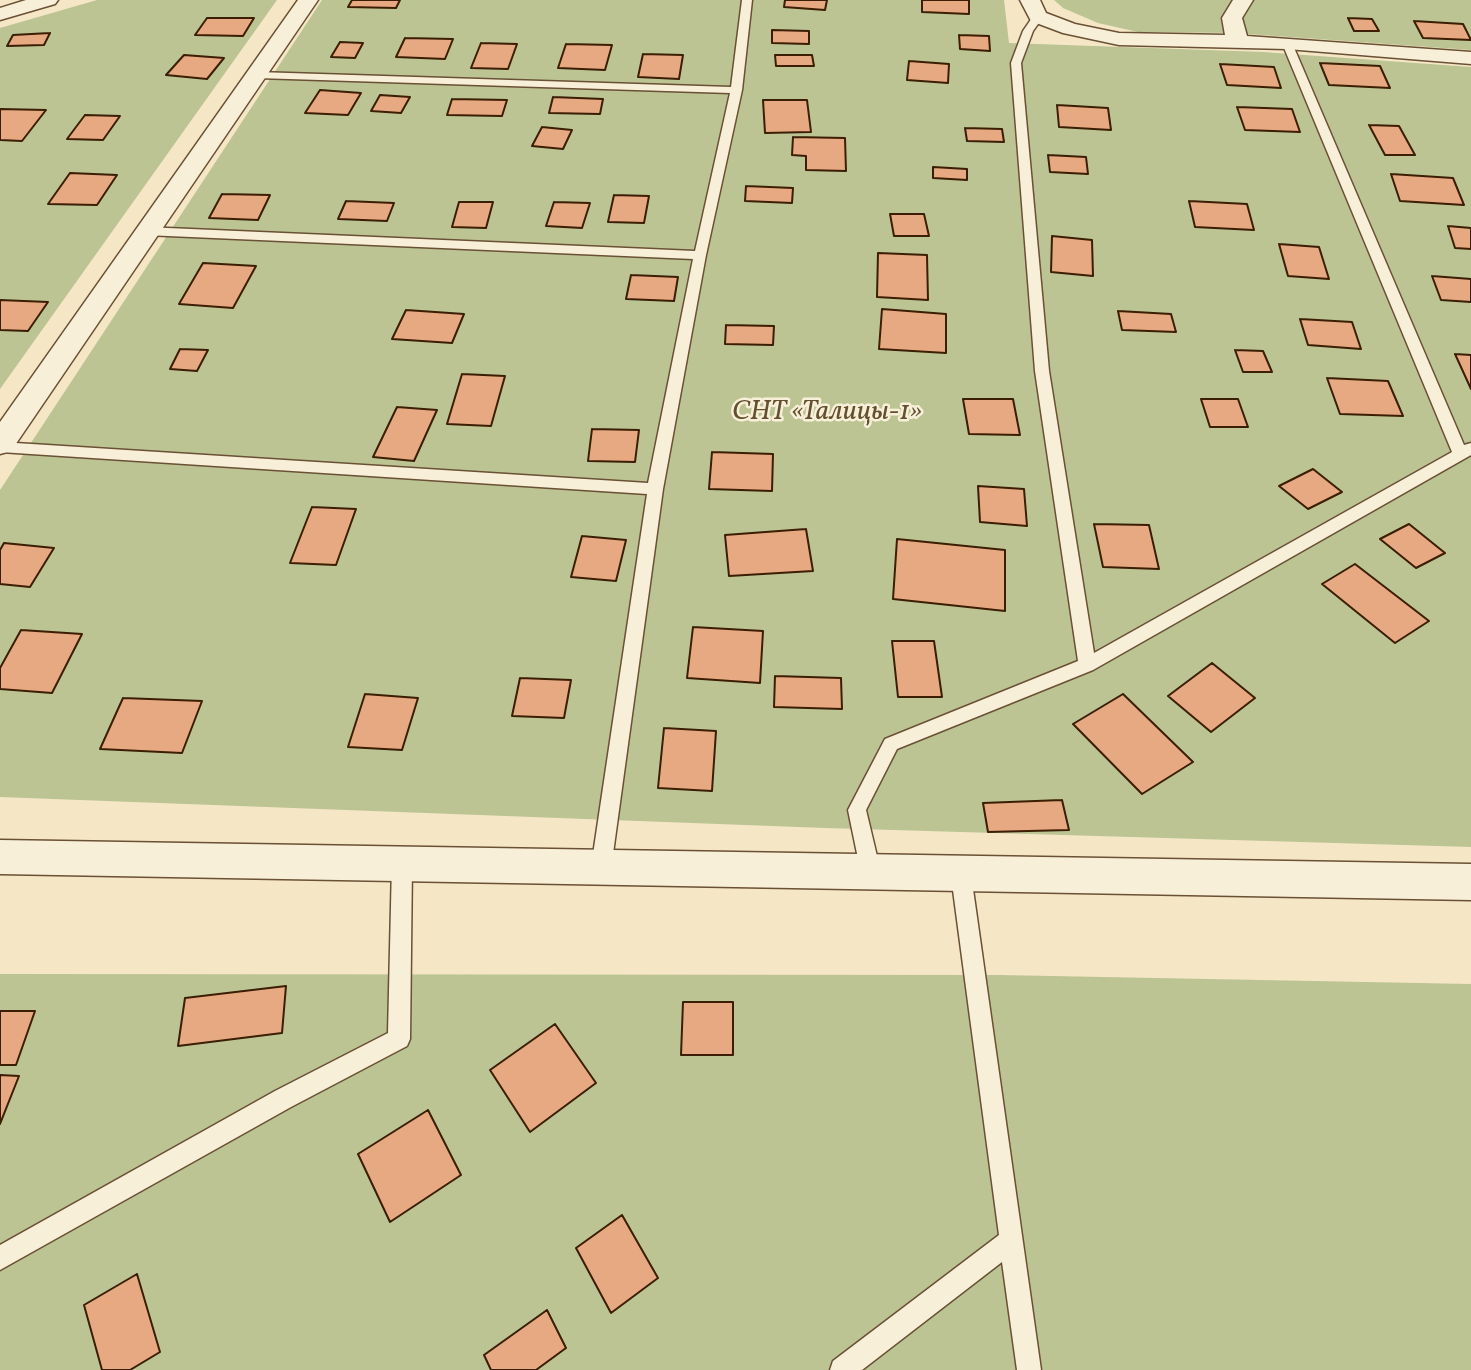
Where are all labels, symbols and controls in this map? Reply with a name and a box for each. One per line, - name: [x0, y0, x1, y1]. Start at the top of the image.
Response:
- park label: СНТ «Талицы-1»: [732, 397, 922, 431]

